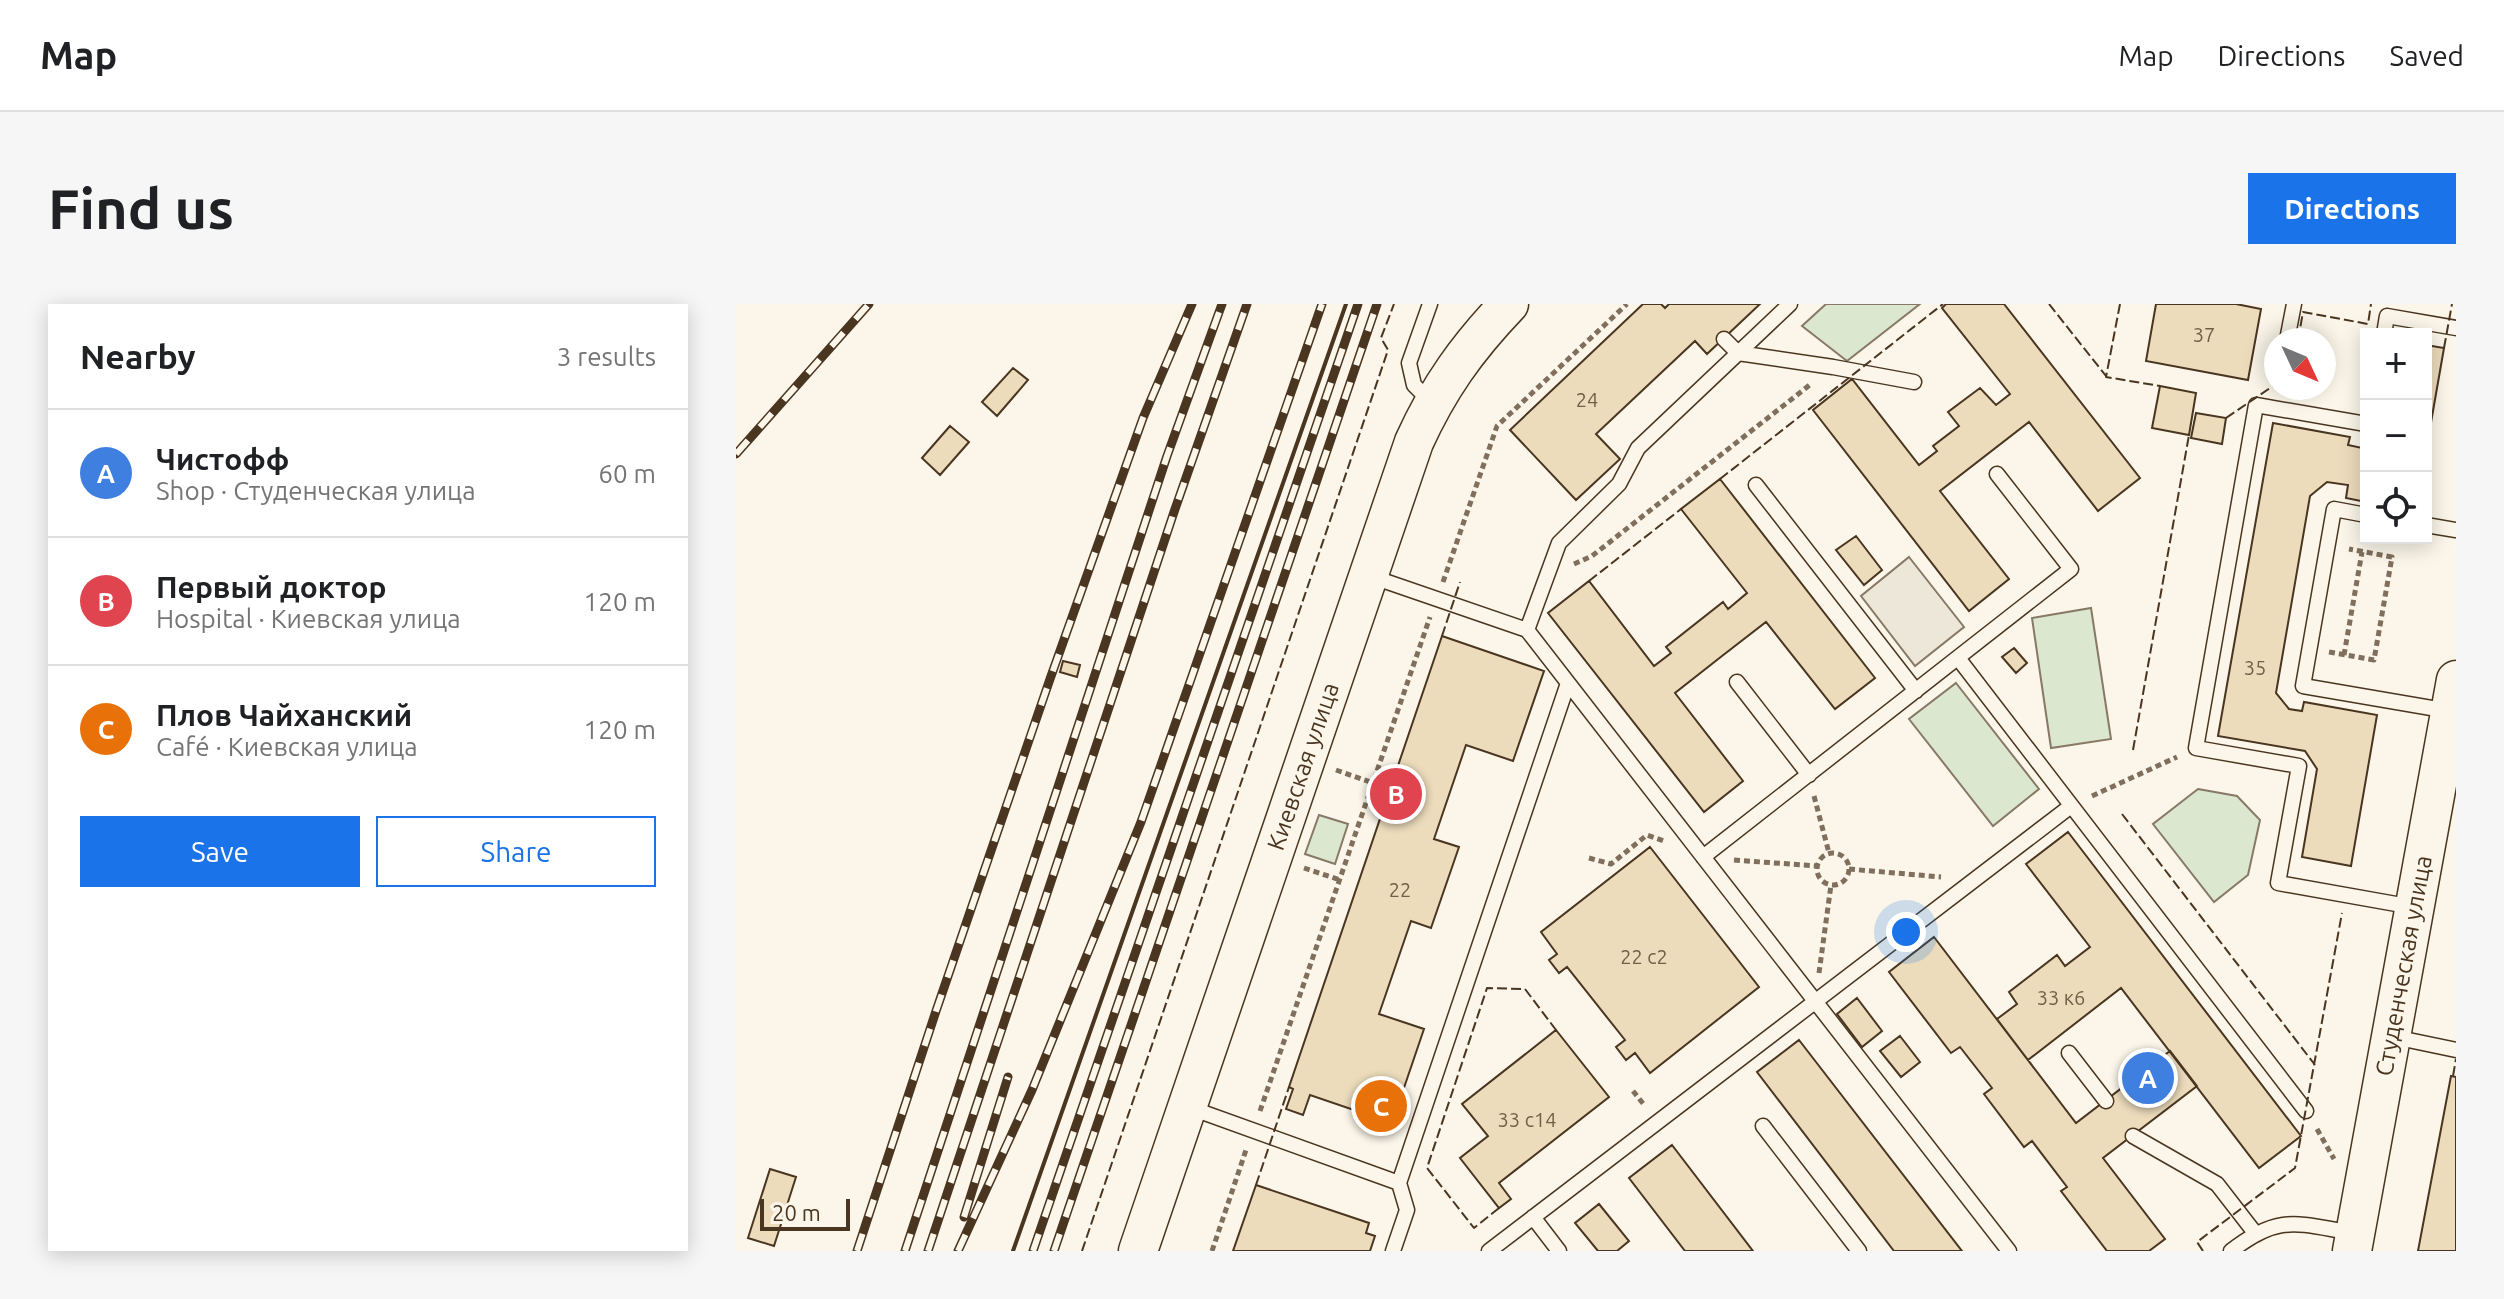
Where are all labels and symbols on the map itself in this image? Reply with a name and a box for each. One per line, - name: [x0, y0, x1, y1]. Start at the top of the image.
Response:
- house number: 37: [2193, 323, 2215, 346]
- north arrow: [2264, 328, 2336, 400]
- house number: 24: [1576, 388, 1598, 411]
- house number: 35: [2244, 656, 2266, 679]
- street label: Киевская улица: [1262, 679, 1344, 854]
- pin: B: [1370, 764, 1422, 824]
- street label: Студенческая улица: [2370, 853, 2437, 1078]
- house number: 22: [1389, 878, 1411, 901]
- your location: [1886, 912, 1926, 952]
- house number: 22 с2: [1620, 945, 1668, 968]
- house number: 33 к6: [2037, 986, 2085, 1009]
- pin: A: [2122, 1048, 2174, 1108]
- pin: C: [1355, 1076, 1407, 1136]
- house number: 33 с14: [1498, 1108, 1557, 1131]
- scale bar: [760, 1195, 850, 1231]

